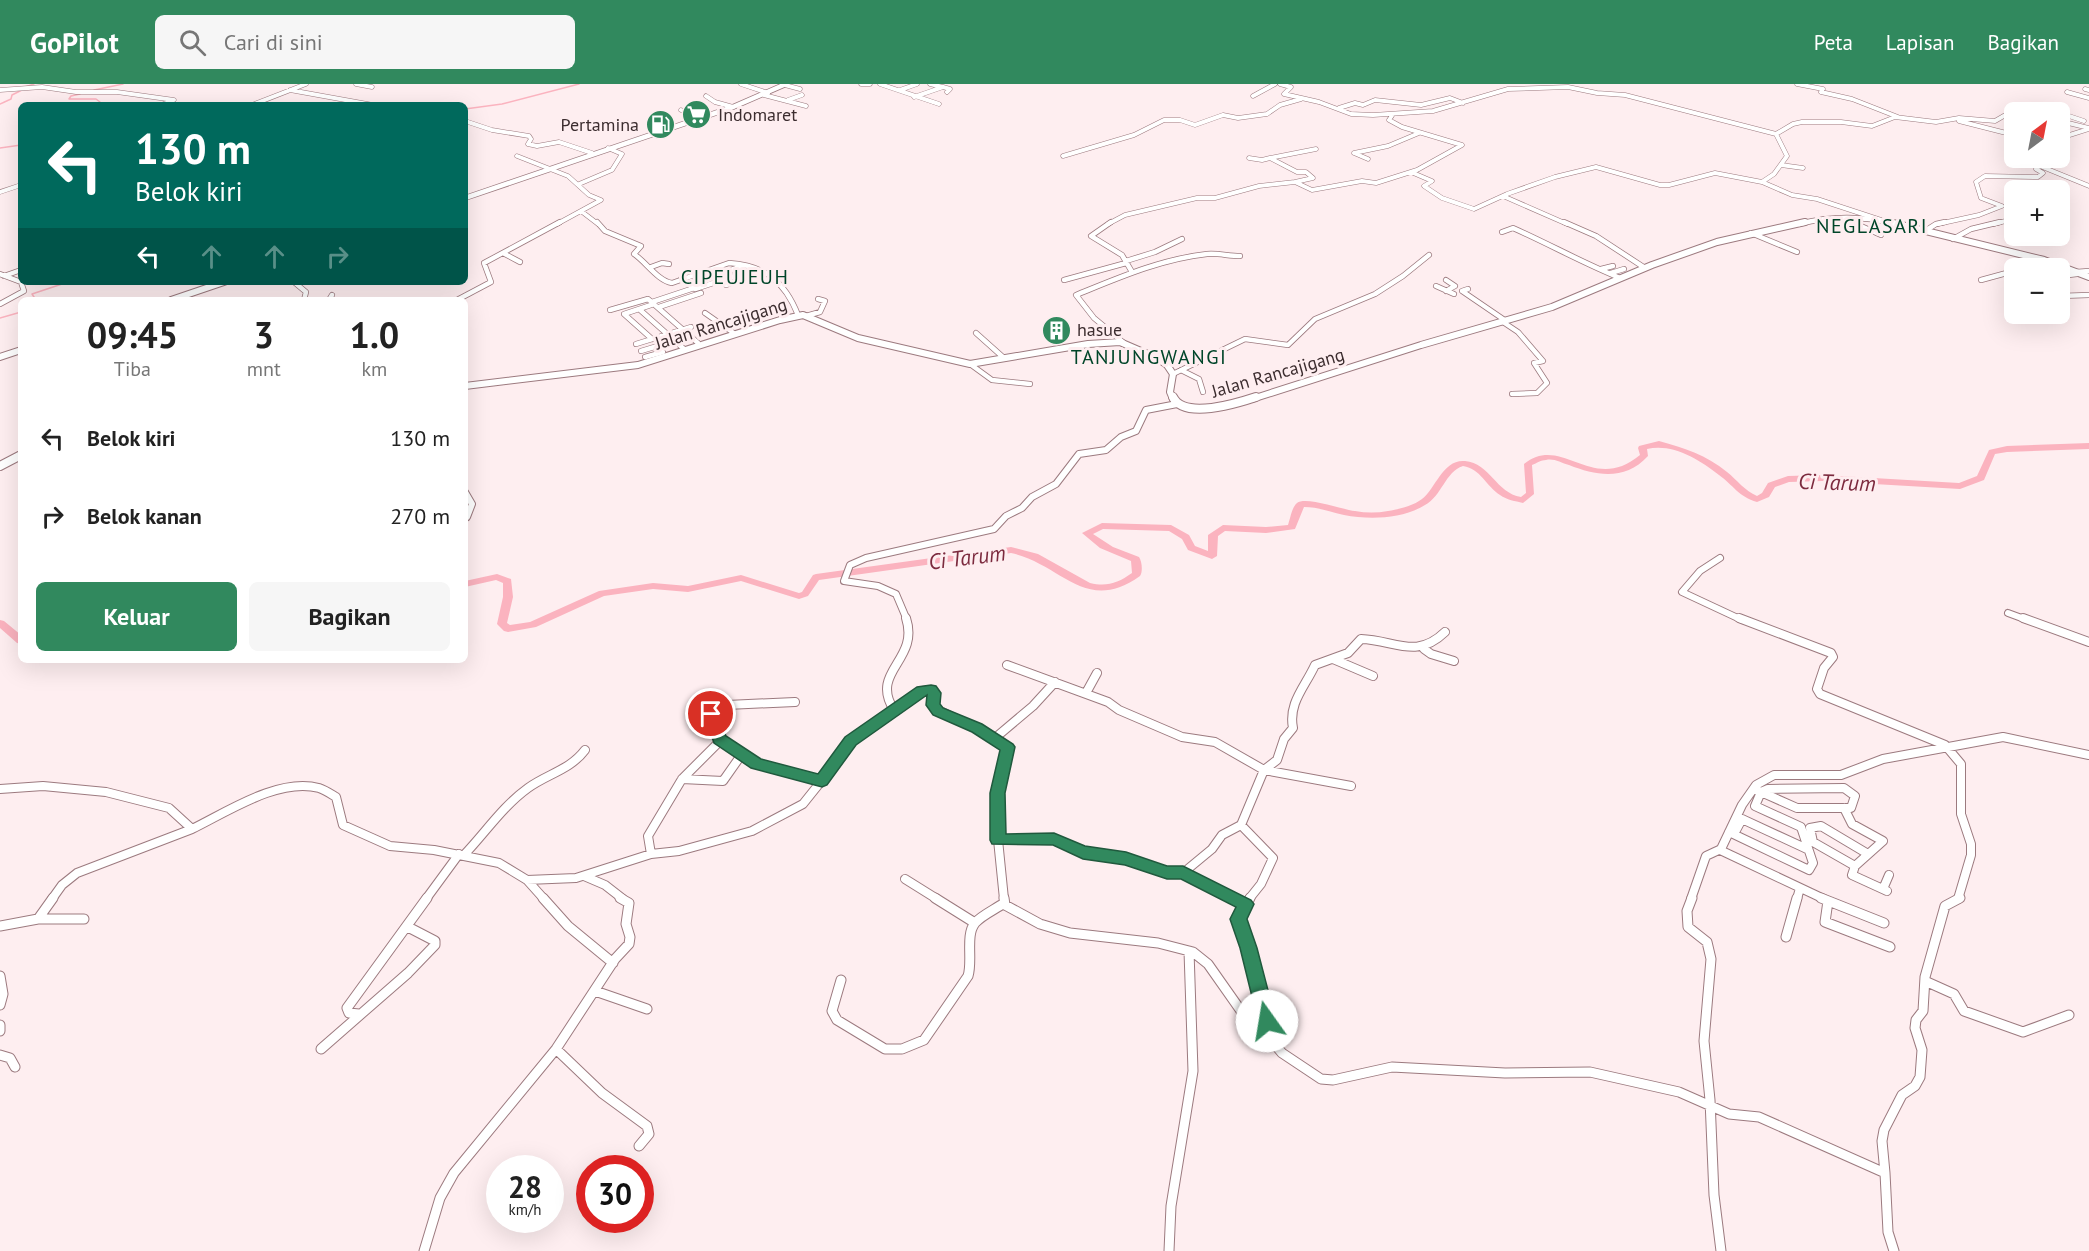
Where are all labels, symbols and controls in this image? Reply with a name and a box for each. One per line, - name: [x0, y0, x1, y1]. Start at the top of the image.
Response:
- search box: [155, 15, 575, 69]
- text: GoPilot: [30, 24, 119, 61]
- icon: search: [176, 26, 209, 59]
- text: Cari di sini: [224, 28, 323, 56]
- text: Peta: [1814, 29, 1853, 56]
- text: Lapisan: [1886, 29, 1954, 56]
- text: Bagikan: [1987, 29, 2059, 56]
- supermarket icon: Indomaret: [681, 99, 713, 131]
- north arrow: [2004, 102, 2070, 168]
- map controls: [2004, 102, 2070, 324]
- place label: Indomaret: [718, 103, 797, 126]
- fuel station icon: Pertamina: [644, 109, 676, 141]
- place label: Pertamina: [561, 113, 639, 136]
- text: 130 m: [135, 121, 251, 176]
- icon: left: [36, 126, 114, 204]
- text: Belok kiri: [135, 174, 243, 208]
- button: +: [2004, 180, 2070, 246]
- district label: NEGLASARI: [1816, 213, 1928, 239]
- icon: left: [132, 240, 165, 273]
- icon: ahead: [195, 240, 228, 273]
- icon: ahead: [258, 240, 291, 273]
- icon: right: [321, 240, 354, 273]
- button: −: [2004, 258, 2070, 324]
- district label: CIPEUJEUH: [681, 264, 789, 290]
- street label: Jalan Rancajigang: [651, 292, 790, 355]
- text: 09:45: [87, 311, 178, 358]
- text: 3: [254, 311, 274, 358]
- text: 1.0: [350, 311, 399, 358]
- building icon: hasue: [1040, 314, 1072, 346]
- place label: hasue: [1077, 318, 1122, 341]
- street label: Jalan Rancajigang: [1208, 343, 1347, 403]
- district label: TANJUNGWANGI: [1071, 344, 1227, 370]
- text: Tiba: [114, 356, 151, 382]
- text: mnt: [247, 356, 281, 382]
- text: km: [361, 356, 387, 382]
- icon: left: [36, 422, 69, 455]
- text: Belok kiri: [87, 424, 176, 452]
- text: 130 m: [390, 424, 450, 452]
- water label: Ci Tarum: [1798, 467, 1876, 497]
- icon: right: [36, 500, 69, 533]
- text: Belok kanan: [87, 502, 202, 530]
- text: 270 m: [390, 502, 450, 530]
- water label: Ci Tarum: [927, 538, 1007, 576]
- button: Keluar: [36, 582, 237, 651]
- button: Bagikan: [249, 582, 450, 651]
- pin: [685, 688, 736, 739]
- icon: arrive: [694, 697, 727, 730]
- position arrow: [1235, 989, 1299, 1053]
- speed limit sign: 30: [576, 1155, 654, 1233]
- text: 28: [508, 1167, 542, 1206]
- text: km/h: [509, 1200, 541, 1219]

